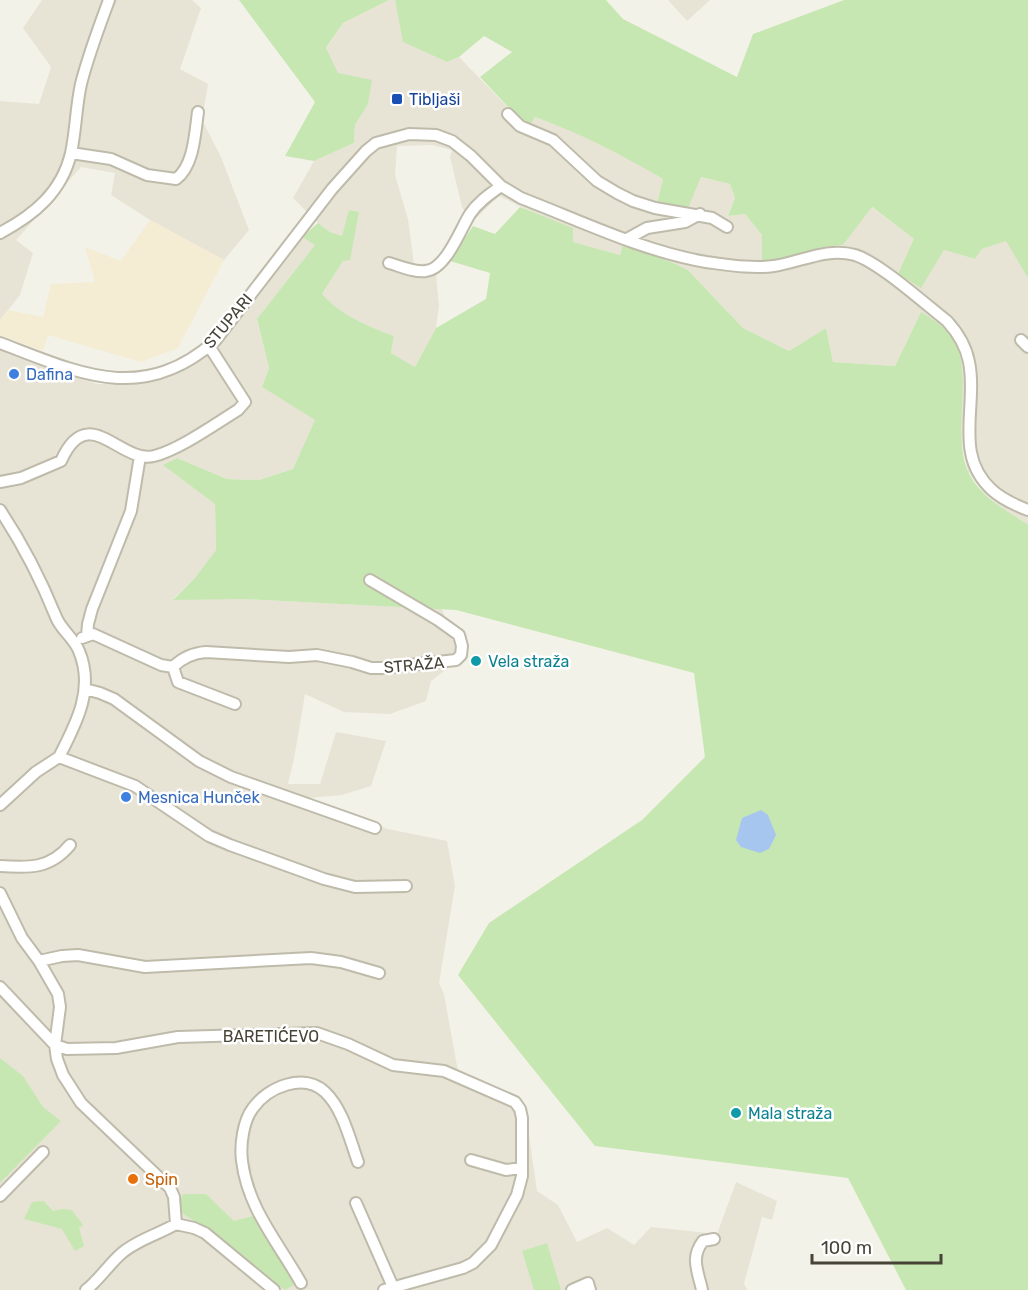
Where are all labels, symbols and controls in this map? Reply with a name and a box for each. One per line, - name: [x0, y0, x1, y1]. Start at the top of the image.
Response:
- place label: Tibljaši: [409, 90, 460, 109]
- marker: Tibljaši: [390, 92, 404, 106]
- street label: STUPARI: [200, 290, 256, 352]
- place label: Dafina: [26, 365, 73, 384]
- marker: Dafina: [7, 367, 21, 381]
- place label: Vela straža: [488, 652, 569, 671]
- street label: STRAŽA: [383, 653, 445, 677]
- marker: Vela straža: [469, 654, 483, 668]
- place label: Mesnica Hunček: [138, 788, 261, 807]
- marker: Mesnica Hunček: [119, 790, 133, 804]
- street label: BARETIĆEVO: [223, 1026, 319, 1046]
- place label: Mala straža: [748, 1104, 832, 1123]
- marker: Mala straža: [729, 1106, 743, 1120]
- place label: Spin: [145, 1170, 178, 1189]
- marker: Spin: [126, 1172, 140, 1186]
- scale bar: [812, 1227, 941, 1265]
- text: 100 m: [821, 1237, 872, 1259]

